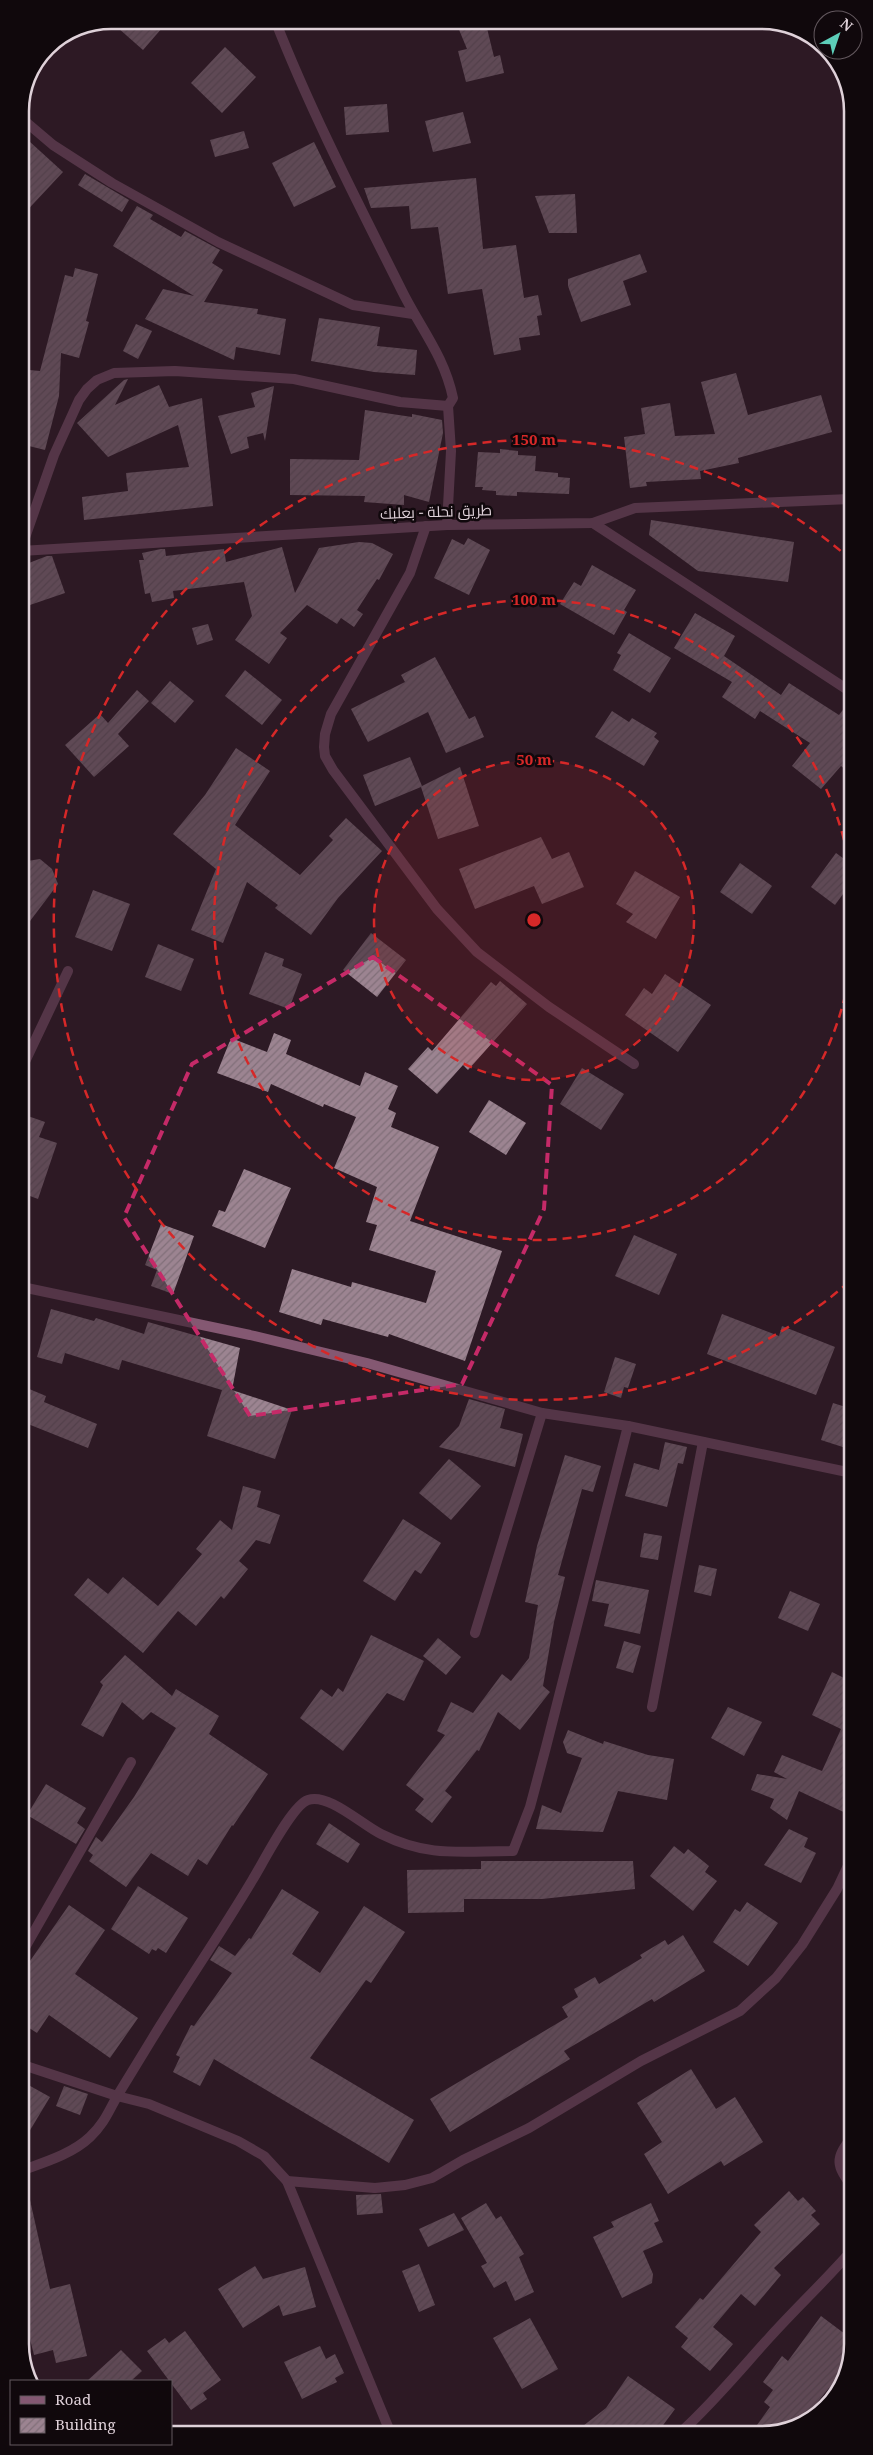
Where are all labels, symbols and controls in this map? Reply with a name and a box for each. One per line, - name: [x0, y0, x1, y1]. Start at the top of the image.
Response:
- north arrow: [813, 10, 863, 60]
- text: N: [836, 14, 857, 35]
- text: 150 m: [512, 429, 556, 449]
- street label: طريق نحلة - بعلبك: [380, 499, 492, 524]
- text: 100 m: [512, 589, 556, 609]
- text: 50 m: [516, 749, 552, 769]
- centre of rings: [525, 911, 543, 929]
- legend: [10, 2380, 172, 2445]
- text: Road: [55, 2389, 91, 2409]
- text: Building: [55, 2414, 116, 2434]

